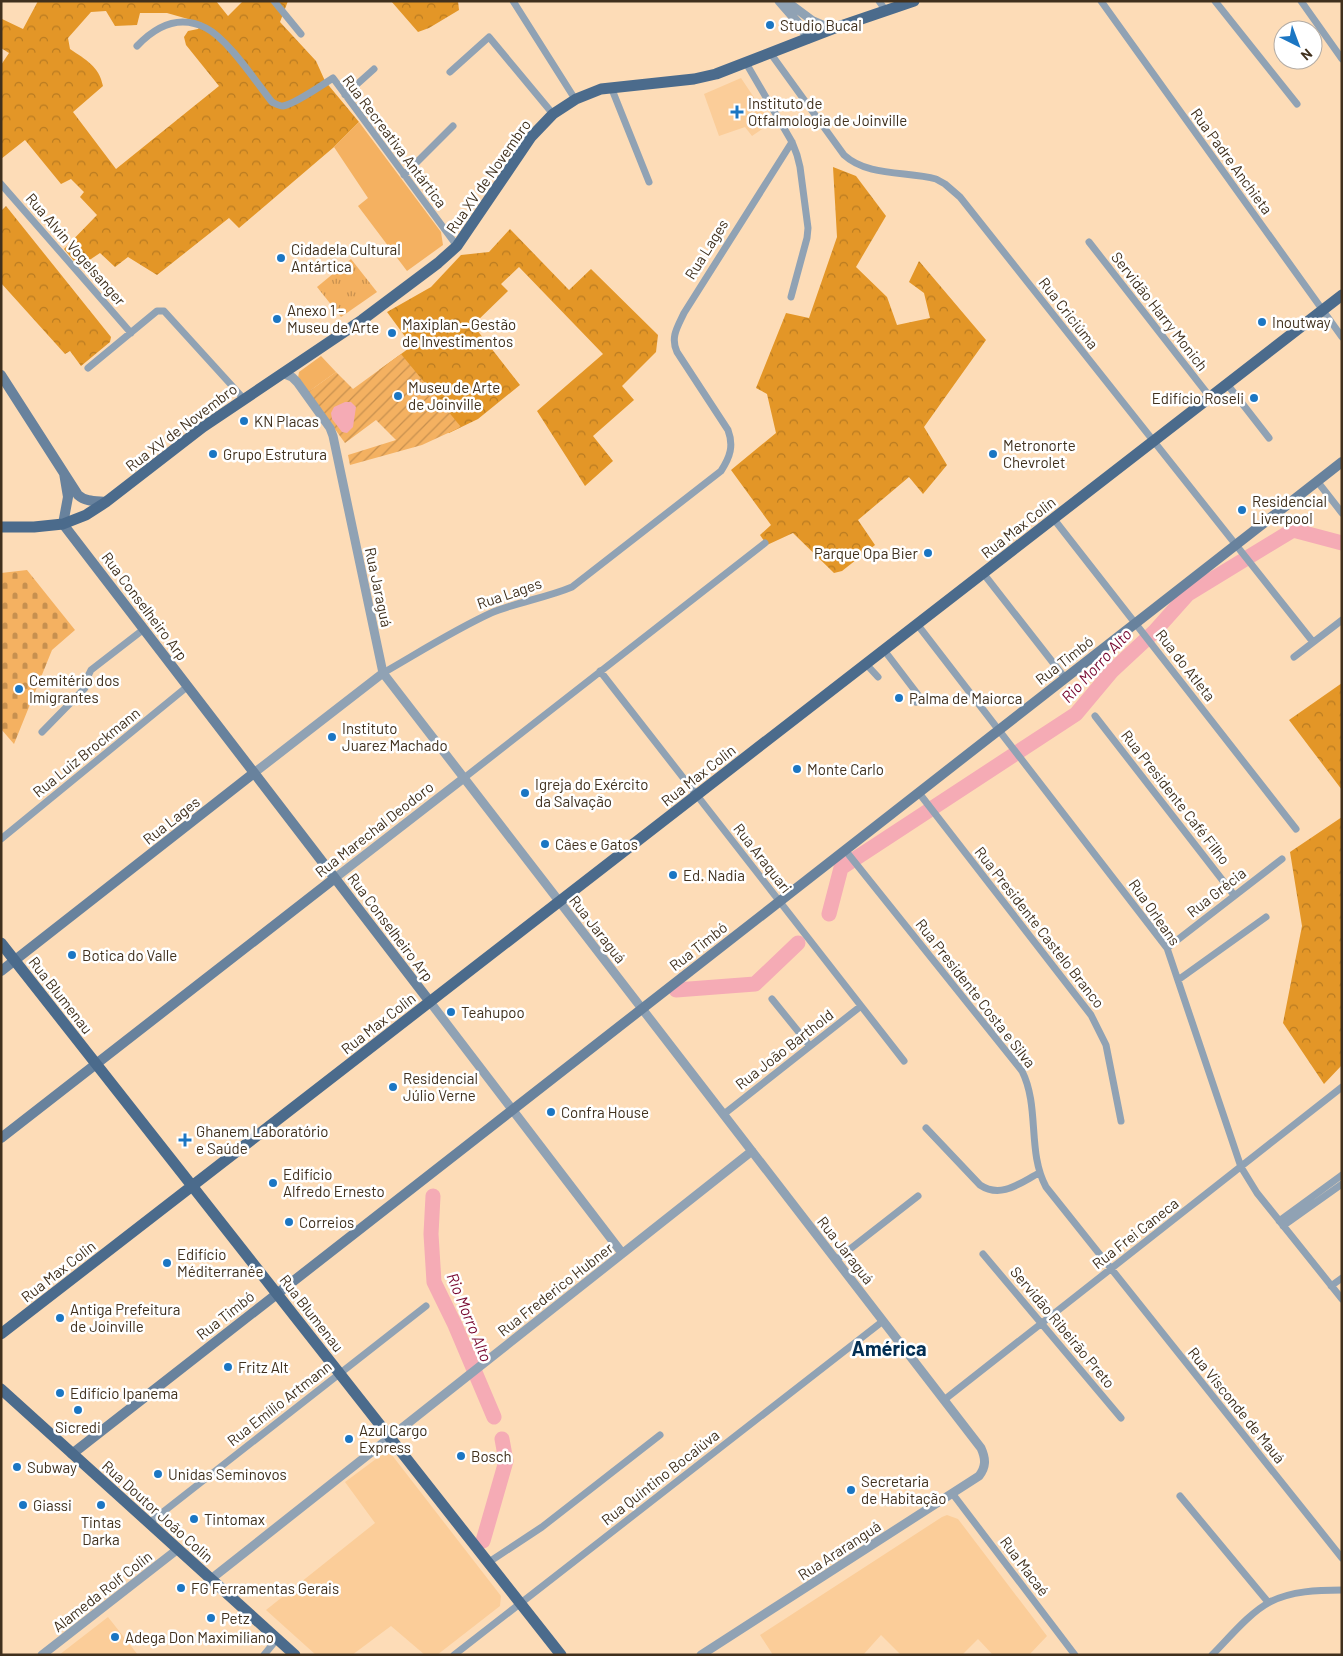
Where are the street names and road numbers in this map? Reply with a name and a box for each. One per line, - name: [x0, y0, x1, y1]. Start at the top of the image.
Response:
- street label: Rua Recreativa Antártica: [339, 71, 451, 211]
- street label: Rua Padre Anchieta: [1187, 104, 1277, 218]
- street label: Rua XV de Novembro: [442, 116, 534, 236]
- street label: Rua Alvin Vogelsanger: [22, 189, 130, 309]
- street label: Rua Lages: [681, 216, 731, 282]
- street label: Servidão Harry Monich: [1108, 248, 1212, 374]
- street label: Rua Criciúma: [1035, 274, 1103, 352]
- street label: Rua XV de Novembro: [122, 379, 240, 475]
- street label: Rua Max Colin: [977, 492, 1059, 562]
- street label: Rua Jaraguá: [362, 546, 396, 628]
- street label: Rua Conselheiro Arp: [98, 548, 192, 664]
- street label: Rua Lages: [474, 574, 544, 612]
- street label: Rua do Atleta: [1152, 626, 1220, 704]
- street label: Rua Timbó: [1031, 632, 1097, 688]
- street label: Rua Luiz Brockmann: [29, 703, 143, 801]
- street label: Rua Presidente Café Filho: [1118, 726, 1234, 868]
- street label: Rua Max Colin: [657, 740, 739, 810]
- street label: Rua Marechal Deodoro: [311, 777, 437, 881]
- street label: Rua Lages: [139, 792, 203, 848]
- street label: Rua Araquari: [730, 820, 796, 896]
- street label: Rua Presidente Castelo Branco: [971, 843, 1109, 1011]
- street label: Rua Grécia: [1183, 863, 1249, 921]
- street label: Rua Conselheiro Arp: [344, 869, 438, 985]
- street label: Rua Orleans: [1126, 875, 1184, 949]
- street label: Rua Jaraguá: [566, 892, 630, 966]
- street label: Rua Presidente Costa e Silva: [912, 915, 1040, 1071]
- street label: Rua Timbó: [665, 918, 731, 974]
- street label: Rua Blumenau: [25, 953, 97, 1037]
- street label: Rua Max Colin: [337, 988, 419, 1058]
- street label: Rua João Barthold: [731, 1005, 837, 1093]
- street label: Rua Frei Caneca: [1088, 1194, 1182, 1272]
- street label: Rua Jaraguá: [814, 1213, 878, 1287]
- street label: Rua Max Colin: [17, 1236, 99, 1306]
- street label: Rua Frederico Hubner: [494, 1238, 617, 1340]
- street label: Servidão Ribeirão Preto: [1007, 1263, 1119, 1391]
- street label: Rua Blumenau: [276, 1271, 348, 1355]
- street label: Rua Timbó: [192, 1287, 258, 1343]
- street label: Rua Visconde de Mauá: [1185, 1343, 1289, 1467]
- street label: Rua Emílio Artmann: [223, 1357, 335, 1449]
- street label: Rua Quintino Bocaiúva: [598, 1425, 722, 1529]
- street label: Rua Doutor João Colin: [99, 1456, 217, 1566]
- street label: Rua Araranguá: [794, 1517, 884, 1583]
- street label: Rua Macaé: [997, 1533, 1053, 1599]
- street label: Alameda Rolf Colin: [49, 1547, 155, 1635]

